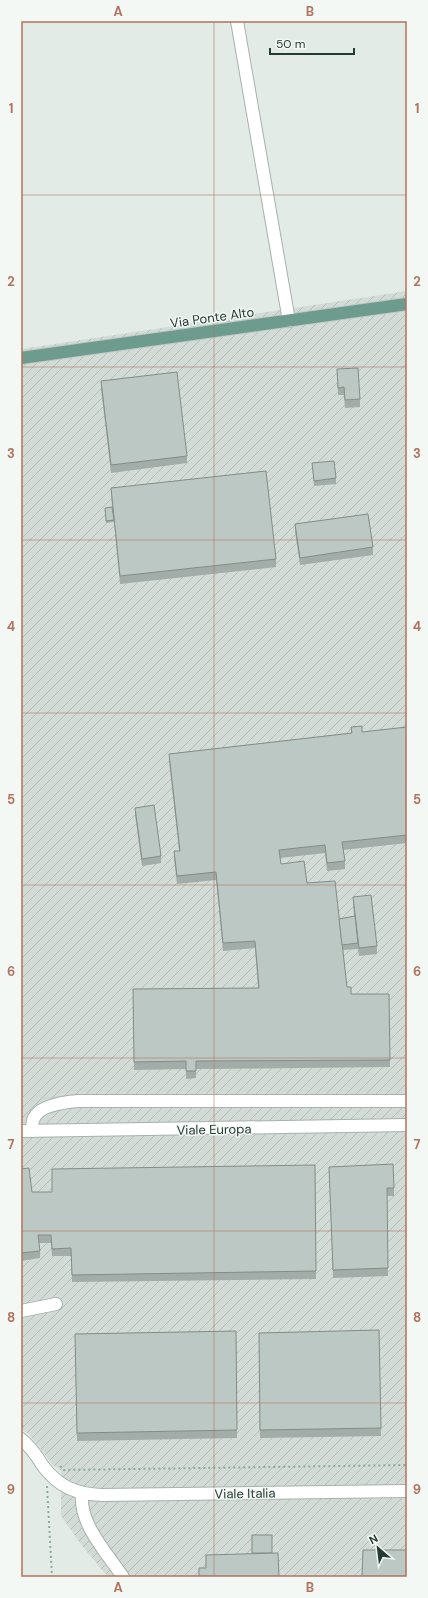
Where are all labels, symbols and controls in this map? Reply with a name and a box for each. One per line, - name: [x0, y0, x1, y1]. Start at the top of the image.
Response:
- text: A: [113, 3, 123, 20]
- text: B: [306, 3, 314, 20]
- scale bar: [270, 30, 354, 56]
- text: 50 m: [276, 36, 305, 52]
- text: 1: [9, 100, 13, 117]
- text: 1: [415, 100, 419, 117]
- text: 2: [7, 273, 15, 290]
- text: 2: [413, 273, 421, 290]
- street label: Via Ponte Alto: [169, 303, 255, 332]
- text: 3: [7, 445, 15, 462]
- text: 3: [413, 445, 421, 462]
- text: 4: [7, 618, 15, 635]
- text: 4: [413, 618, 421, 635]
- text: 5: [7, 791, 15, 808]
- text: 5: [413, 791, 421, 808]
- text: 6: [7, 963, 15, 980]
- text: 6: [413, 963, 421, 980]
- street label: Viale Europa: [176, 1120, 252, 1139]
- text: 7: [8, 1136, 15, 1153]
- text: 7: [414, 1136, 421, 1153]
- text: 8: [7, 1309, 15, 1326]
- text: 8: [413, 1309, 421, 1326]
- text: 9: [7, 1481, 15, 1498]
- text: 9: [413, 1481, 421, 1498]
- street label: Viale Italia: [214, 1484, 276, 1503]
- north arrow: [358, 1528, 398, 1568]
- text: N: [366, 1531, 380, 1547]
- text: A: [113, 1579, 123, 1596]
- text: B: [306, 1579, 314, 1596]

